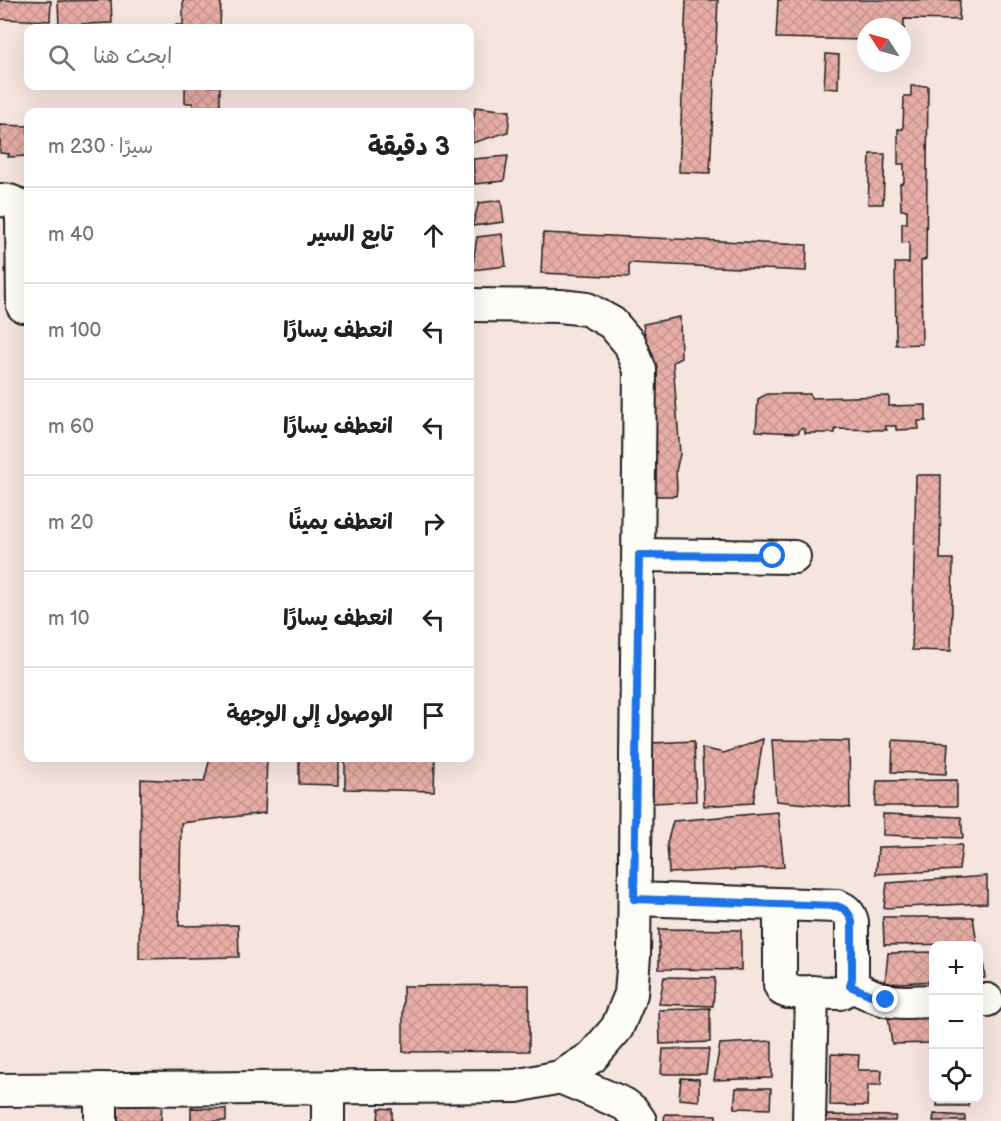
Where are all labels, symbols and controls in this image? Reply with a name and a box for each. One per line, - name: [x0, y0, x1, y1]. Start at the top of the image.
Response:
- north arrow: [857, 18, 911, 72]
- search box: [24, 24, 474, 90]
- icon: search: [45, 41, 78, 74]
- text: ابحث هنا: [93, 43, 173, 70]
- text: 3 دقيقة: [368, 132, 450, 163]
- text: سيرًا · 230 m: [48, 135, 153, 159]
- icon: ahead: [417, 219, 450, 252]
- text: تابع السير: [309, 221, 393, 248]
- text: 40 m: [48, 223, 94, 247]
- icon: left: [417, 315, 450, 348]
- text: انعطف يسارًا: [283, 317, 393, 344]
- text: 100 m: [48, 319, 101, 343]
- icon: left: [417, 411, 450, 444]
- text: انعطف يسارًا: [283, 413, 393, 440]
- text: 60 m: [48, 415, 94, 439]
- icon: right: [417, 507, 450, 540]
- text: انعطف يمينًا: [289, 509, 393, 536]
- text: 20 m: [48, 511, 94, 535]
- route start: [759, 542, 785, 568]
- icon: left: [417, 603, 450, 636]
- text: انعطف يسارًا: [283, 605, 393, 632]
- text: 10 m: [48, 607, 89, 631]
- icon: arrive: [417, 699, 450, 732]
- text: الوصول إلى الوجهة: [226, 701, 393, 728]
- map controls: [929, 941, 983, 1103]
- button: +: [929, 941, 983, 995]
- route end: [872, 986, 898, 1012]
- button: −: [929, 995, 983, 1049]
- button: locate: [929, 1049, 983, 1103]

